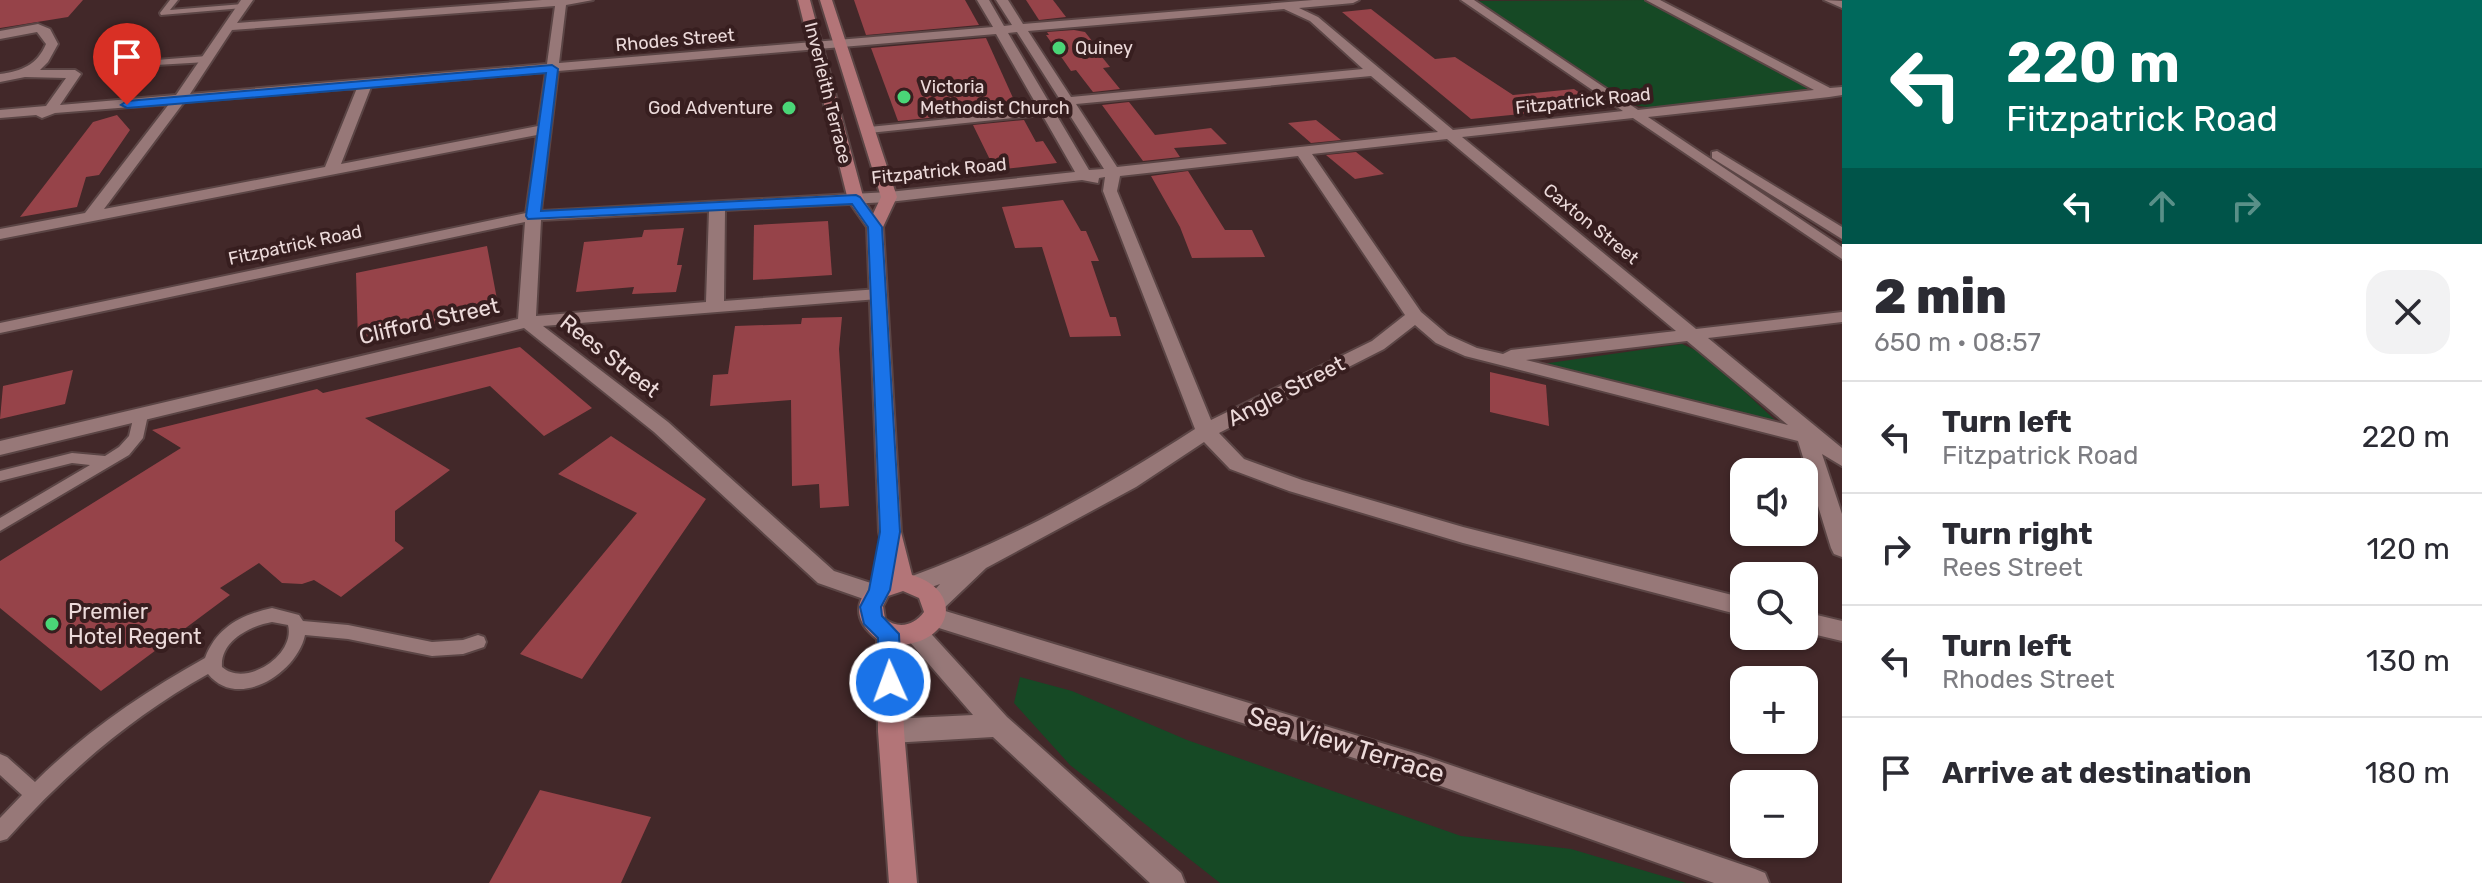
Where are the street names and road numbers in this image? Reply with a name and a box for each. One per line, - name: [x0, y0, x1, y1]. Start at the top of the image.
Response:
- street label: Inverleith Terrace: [800, 20, 856, 166]
- street label: Rhodes Street: [615, 24, 735, 56]
- street label: Fitzpatrick Road: [1514, 83, 1652, 119]
- street label: Fitzpatrick Road: [870, 153, 1008, 189]
- street label: Caxton Street: [1539, 179, 1643, 269]
- street label: Fitzpatrick Road: [226, 220, 364, 270]
- street label: Clifford Street: [356, 292, 502, 350]
- street label: Rees Street: [555, 309, 666, 404]
- street label: Angle Street: [1223, 350, 1349, 432]
- street label: Sea View Terrace: [1244, 700, 1448, 790]

